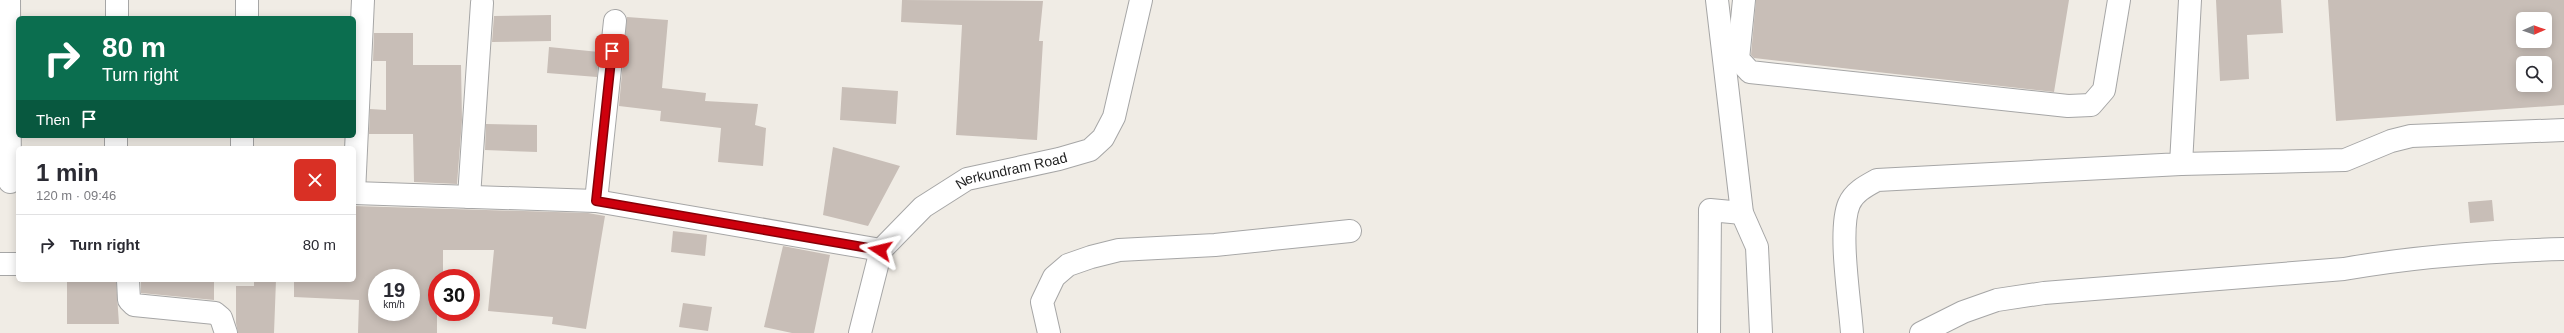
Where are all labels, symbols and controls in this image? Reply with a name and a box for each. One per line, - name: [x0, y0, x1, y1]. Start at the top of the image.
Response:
- north arrow: [2516, 12, 2552, 48]
- map controls: [2516, 12, 2552, 92]
- icon: right: [36, 32, 88, 84]
- text: 80 m: [102, 32, 166, 63]
- pin: [595, 34, 629, 68]
- icon: arrive: [601, 40, 623, 62]
- button: search: [2516, 56, 2552, 92]
- text: Turn right: [102, 65, 178, 85]
- icon: arrive: [78, 108, 100, 130]
- text: Then: [36, 111, 70, 128]
- street label: Nerkundram Road: [952, 149, 1069, 192]
- text: 1 min: [36, 159, 99, 186]
- button: close: [294, 159, 336, 201]
- text: 120 m · 09:46: [36, 188, 116, 203]
- position arrow: [859, 229, 901, 271]
- icon: right: [36, 234, 58, 256]
- text: Turn right: [70, 236, 140, 253]
- text: 80 m: [303, 236, 336, 253]
- speed limit sign: 30: [428, 269, 480, 321]
- text: 19: [383, 279, 405, 301]
- text: km/h: [383, 299, 405, 310]

